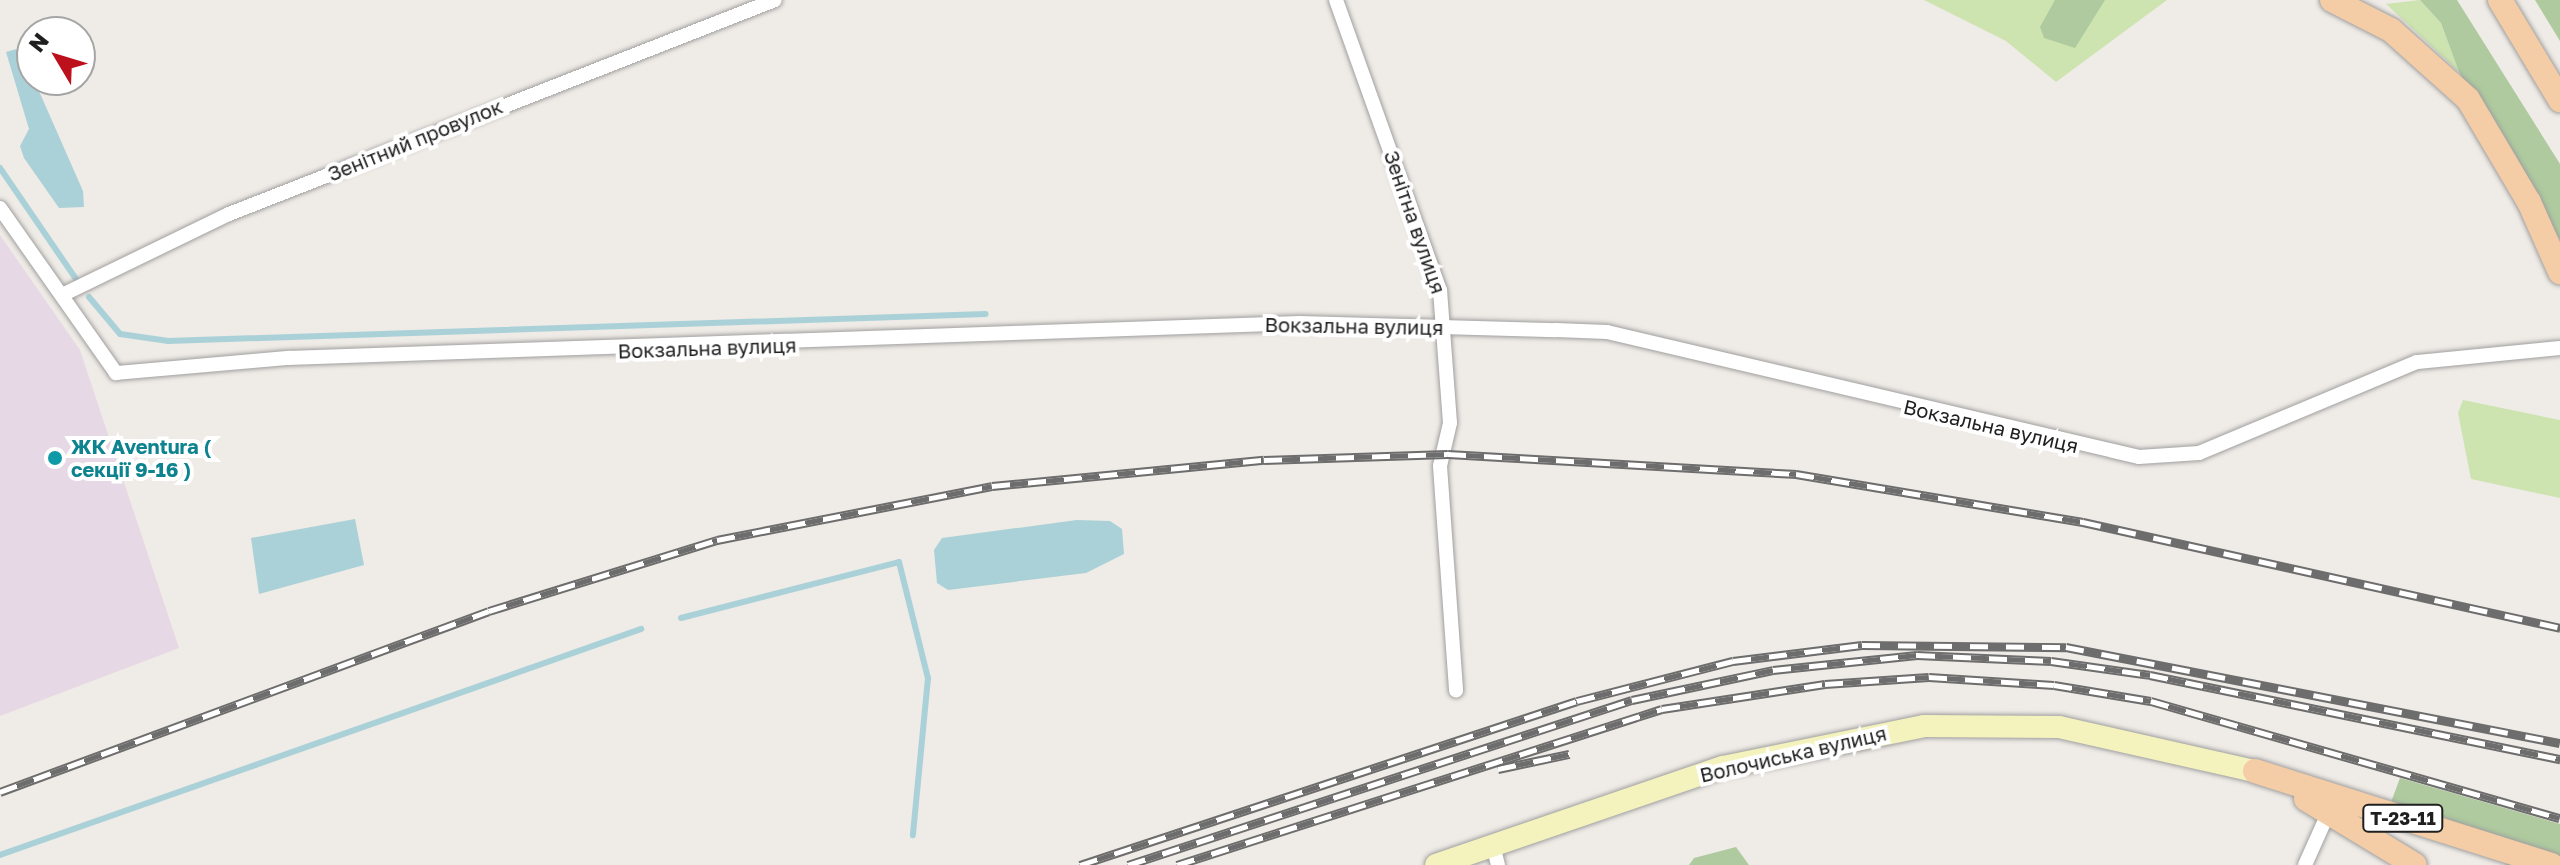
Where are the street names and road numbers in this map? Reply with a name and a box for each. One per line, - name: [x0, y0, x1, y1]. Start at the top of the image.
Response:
- street label: Зенітний провулок: [324, 94, 506, 186]
- street label: Зенітна вулиця: [1379, 147, 1451, 297]
- street label: Вокзальна вулиця: [1264, 312, 1444, 340]
- street label: Вокзальна вулиця: [617, 333, 797, 363]
- street label: Вокзальна вулиця: [1901, 394, 2081, 458]
- street label: Волочиська вулиця: [1697, 721, 1889, 787]
- road number: Т-23-11: [2361, 804, 2445, 832]

